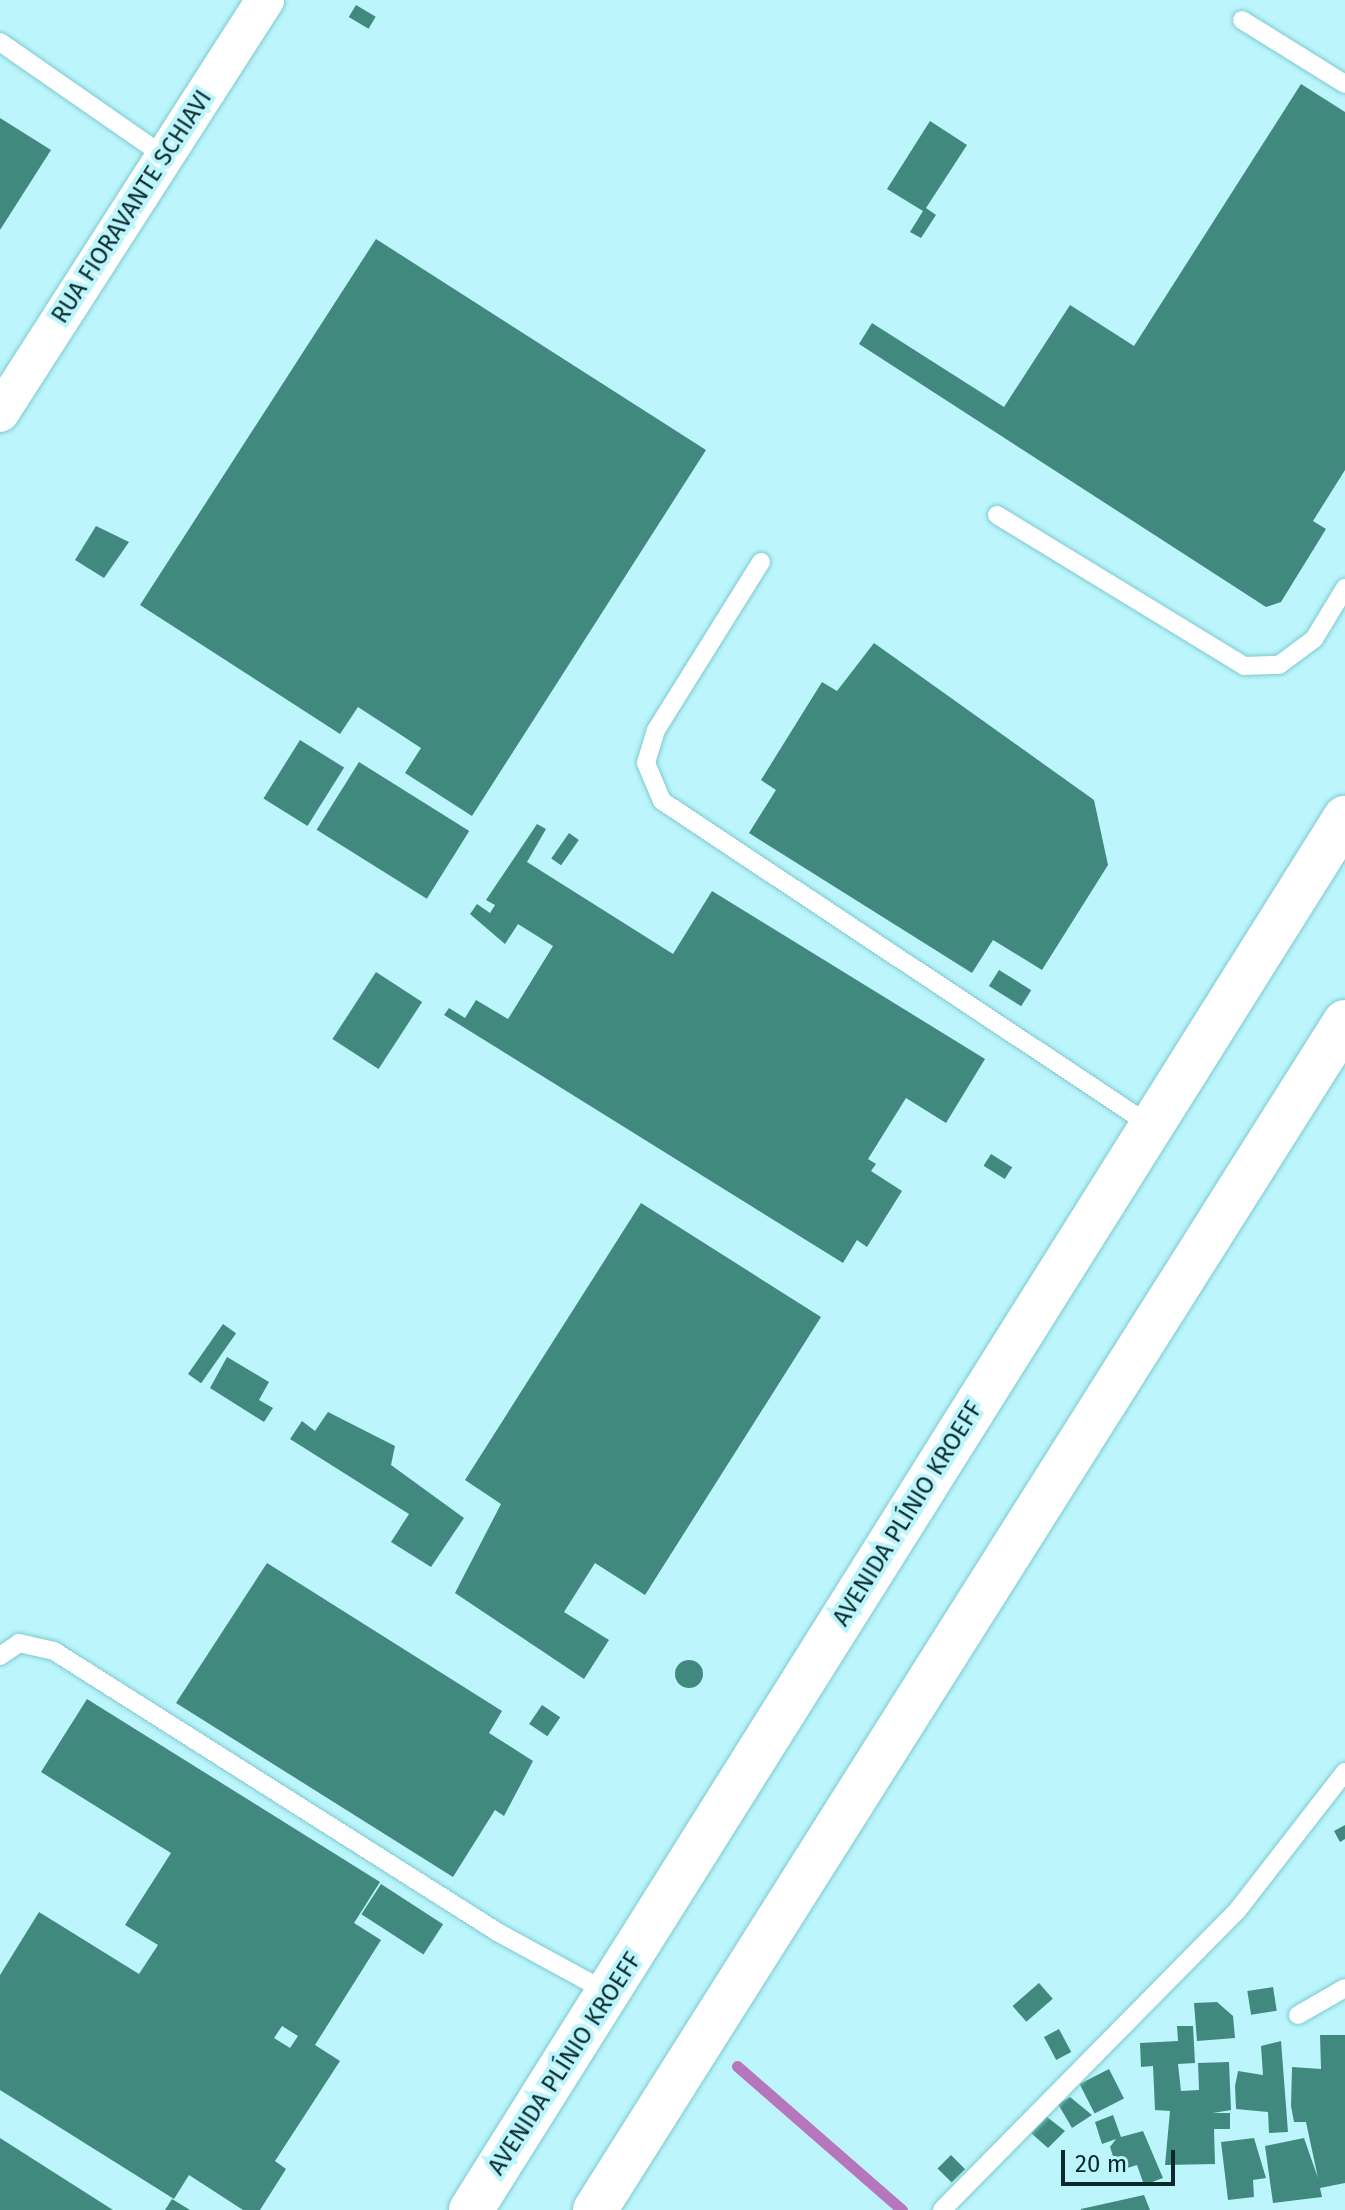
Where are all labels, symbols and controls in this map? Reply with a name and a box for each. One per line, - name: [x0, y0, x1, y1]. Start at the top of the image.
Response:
- street label: RUA FIORAVANTE SCHIAVI: [46, 85, 218, 329]
- street label: AVENIDA PLÍNIO KROEFF: [827, 1396, 989, 1632]
- street label: AVENIDA PLÍNIO KROEFF: [482, 1947, 648, 2181]
- scale bar: [1065, 2134, 1179, 2184]
- text: 20 m: [1075, 2150, 1127, 2178]

